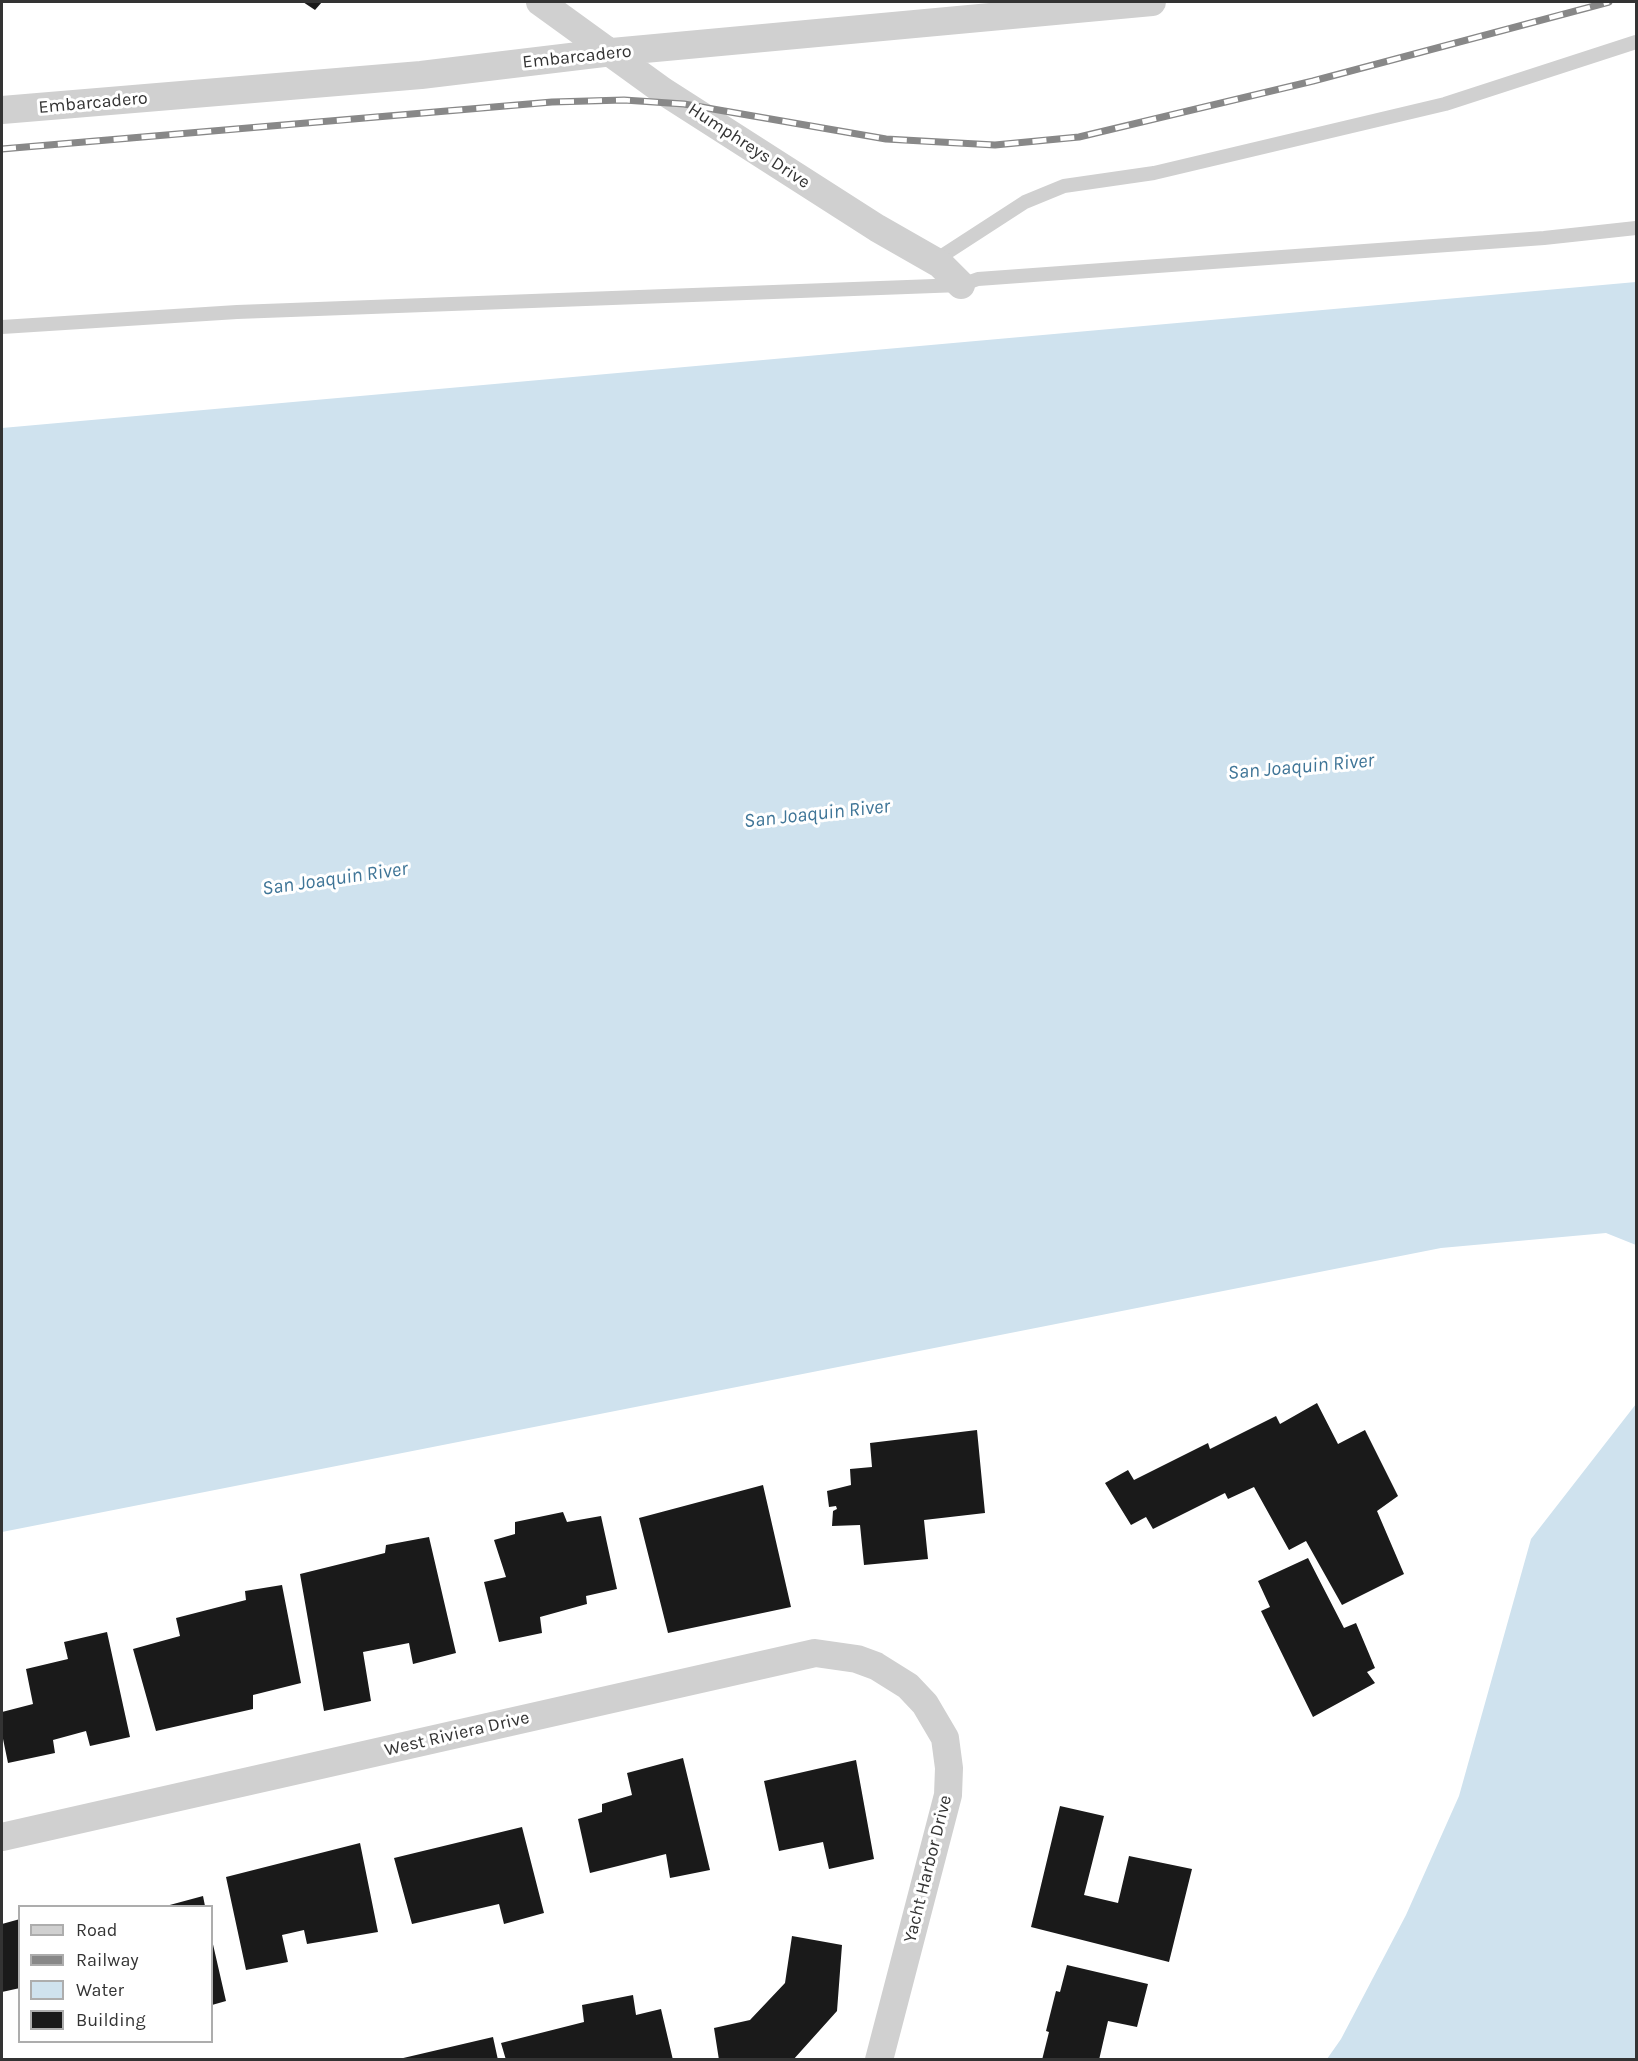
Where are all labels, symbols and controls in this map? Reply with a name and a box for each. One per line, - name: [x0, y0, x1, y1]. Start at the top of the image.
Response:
- street label: Embarcadero: [521, 41, 633, 73]
- street label: Embarcadero: [38, 87, 148, 119]
- street label: Humphreys Drive: [684, 99, 814, 193]
- water label: San Joaquin River: [1227, 749, 1375, 785]
- water label: San Joaquin River: [743, 794, 891, 834]
- water label: San Joaquin River: [261, 857, 409, 901]
- street label: West Riviera Drive: [382, 1707, 532, 1761]
- street label: Yacht Harbor Drive: [899, 1793, 957, 1945]
- legend: [18, 1905, 213, 2043]
- text: Road: [76, 1919, 117, 1941]
- text: Railway: [76, 1949, 139, 1971]
- text: Water: [76, 1979, 124, 2001]
- text: Building: [76, 2009, 146, 2031]

